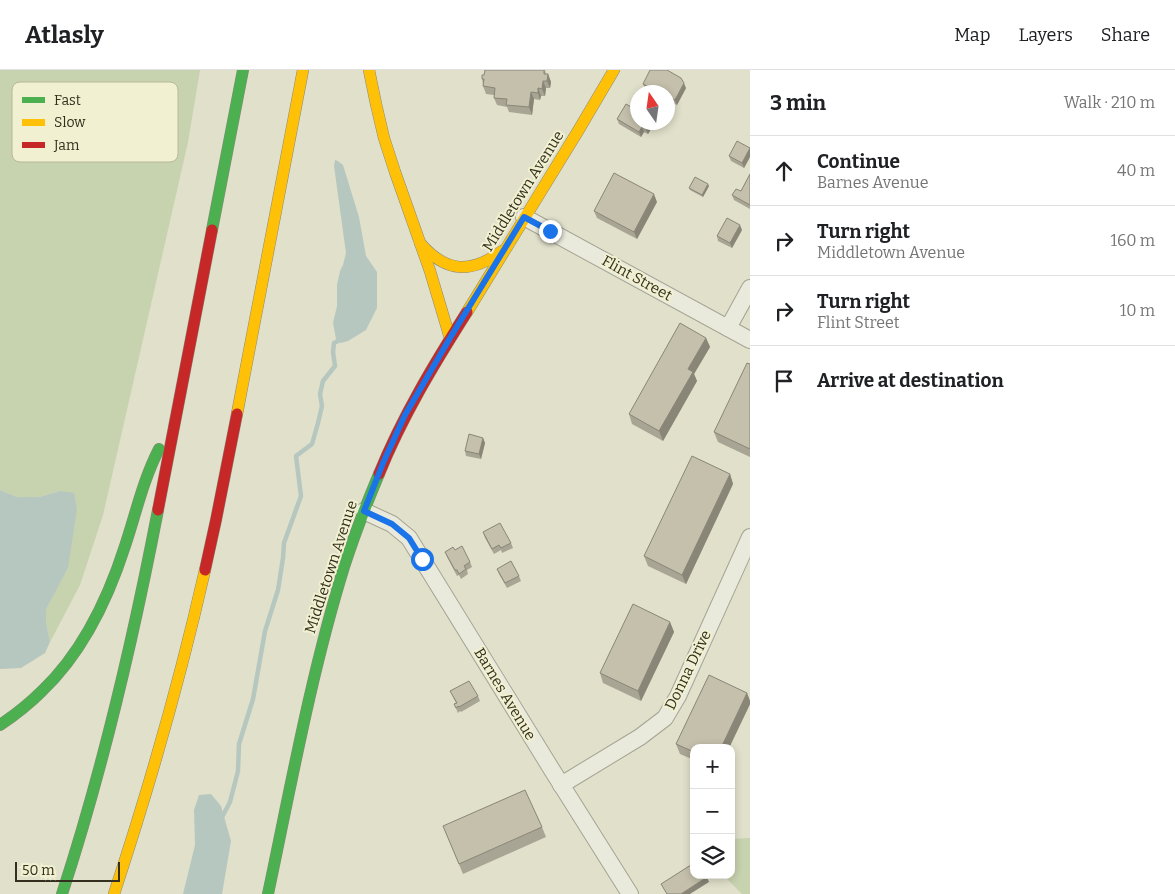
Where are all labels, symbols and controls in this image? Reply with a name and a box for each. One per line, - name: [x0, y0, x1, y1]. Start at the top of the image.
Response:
- text: Atlasly: [25, 21, 104, 49]
- text: Map: [954, 24, 990, 46]
- text: Layers: [1018, 24, 1073, 46]
- text: Share: [1101, 24, 1150, 46]
- legend: [12, 82, 178, 162]
- north arrow: [630, 85, 675, 130]
- text: 3 min: [770, 90, 826, 116]
- text: Fast: [54, 92, 81, 109]
- text: Walk · 210 m: [1064, 93, 1155, 112]
- text: Slow: [54, 114, 86, 131]
- street label: Middletown Avenue: [479, 127, 567, 255]
- text: Jam: [53, 137, 80, 154]
- text: Continue: [817, 150, 900, 173]
- icon: ahead: [770, 157, 798, 185]
- text: 40 m: [1117, 161, 1155, 180]
- text: Barnes Avenue: [817, 173, 929, 192]
- route end: [539, 220, 562, 243]
- text: Turn right: [817, 220, 910, 243]
- icon: right: [770, 227, 798, 255]
- text: 160 m: [1110, 231, 1155, 250]
- text: Middletown Avenue: [817, 243, 965, 262]
- street label: Flint Street: [599, 251, 676, 305]
- text: Turn right: [817, 290, 910, 313]
- icon: right: [770, 297, 798, 325]
- text: 10 m: [1120, 301, 1155, 320]
- text: Flint Street: [817, 313, 899, 332]
- icon: arrive: [770, 367, 798, 395]
- text: Arrive at destination: [817, 369, 1004, 392]
- street label: Middletown Avenue: [301, 498, 361, 636]
- route start: [411, 548, 434, 571]
- street label: Donna Drive: [661, 627, 715, 713]
- street label: Barnes Avenue: [470, 645, 540, 743]
- map controls: [690, 744, 735, 879]
- button: +: [690, 744, 735, 789]
- button: −: [690, 789, 735, 834]
- button: layers: [690, 834, 735, 879]
- scale bar: [15, 859, 120, 882]
- text: 50 m: [22, 862, 55, 879]

